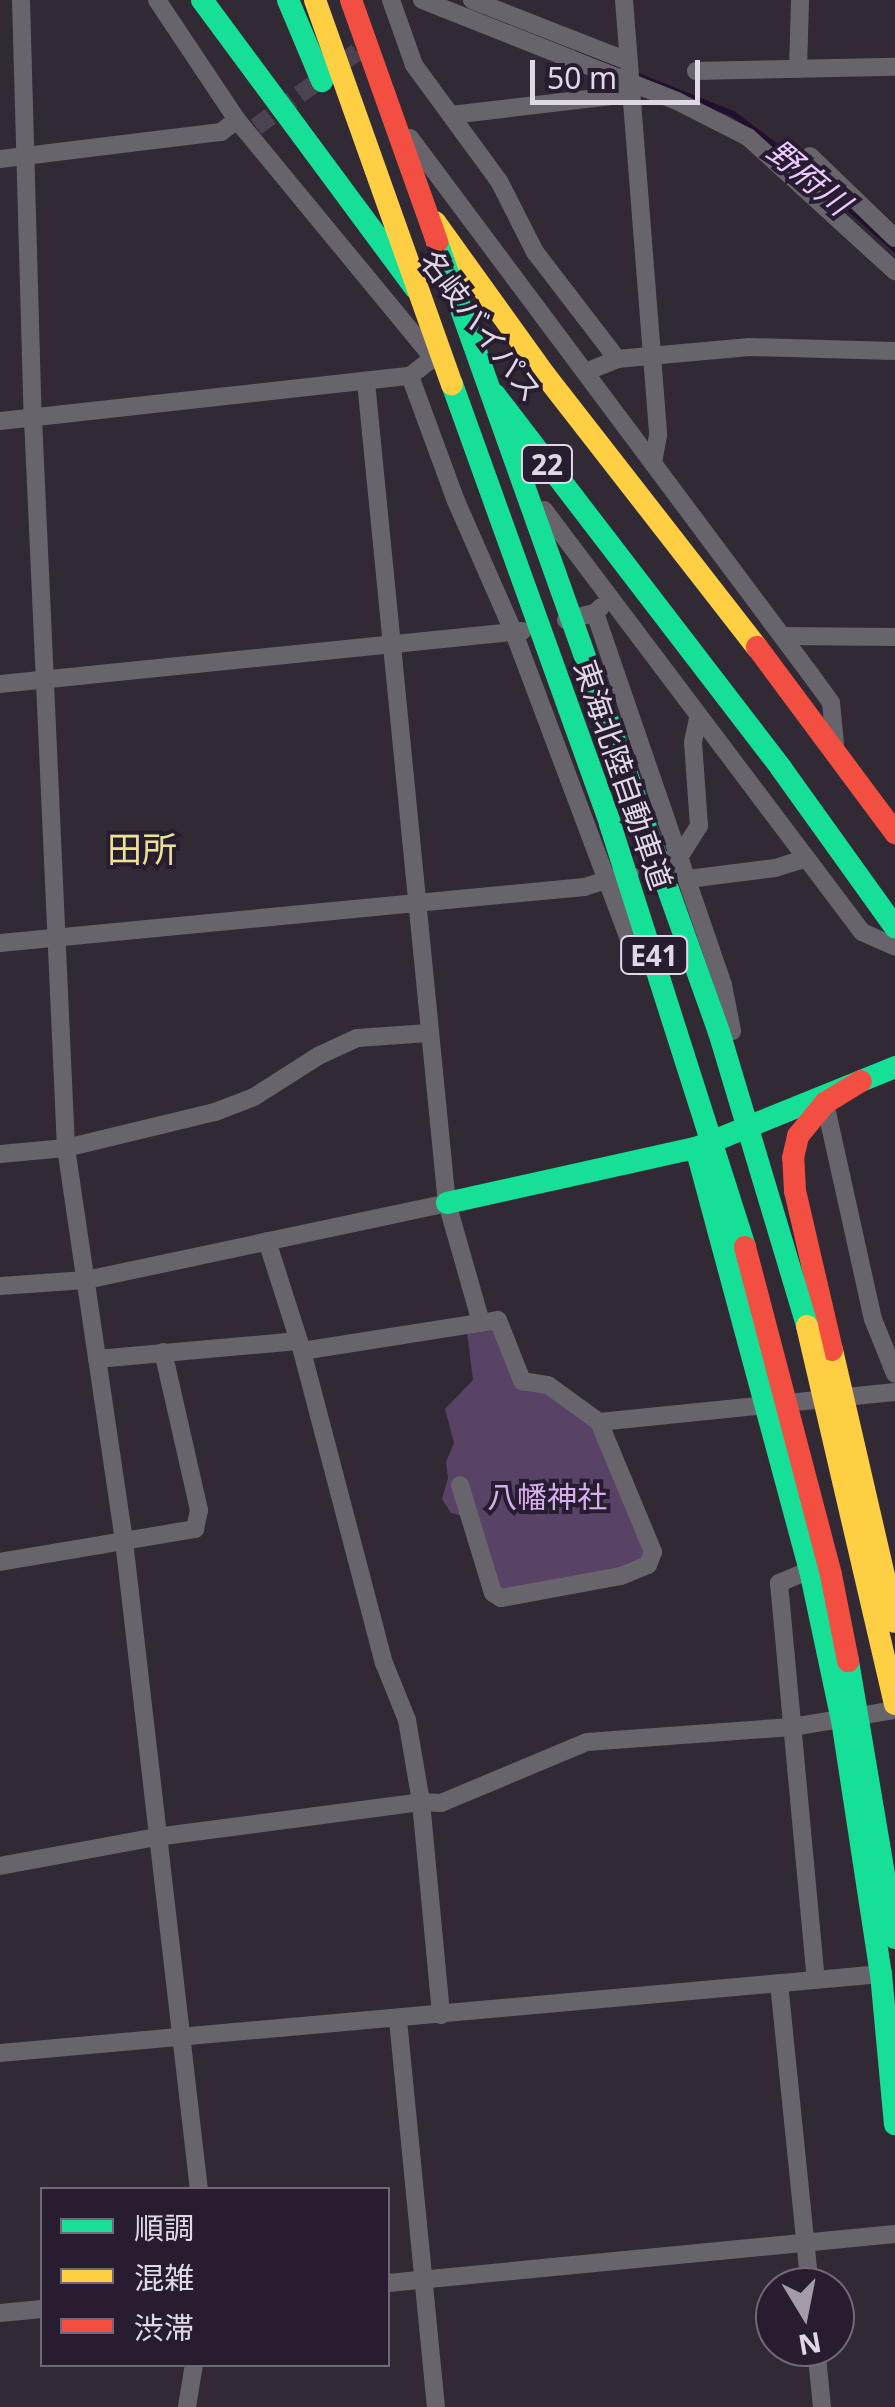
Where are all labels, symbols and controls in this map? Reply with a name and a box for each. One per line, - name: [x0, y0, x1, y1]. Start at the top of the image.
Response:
- scale bar: [535, 40, 705, 102]
- text: 50 m: [547, 57, 617, 98]
- water label: 野府川: [760, 131, 858, 223]
- street label: 名岐バイパス: [412, 243, 550, 409]
- road number: 22: [520, 441, 574, 487]
- street label: 東海北陸自動車道: [567, 656, 679, 894]
- district label: 田所: [107, 828, 177, 870]
- road number: E41: [619, 932, 689, 978]
- park label: 八幡神社: [487, 1479, 607, 1515]
- legend: [40, 2187, 390, 2367]
- text: 順調: [134, 2207, 194, 2248]
- text: 混雑: [134, 2257, 194, 2298]
- north arrow: [755, 2267, 855, 2367]
- text: 渋滞: [134, 2307, 194, 2348]
- text: N: [795, 2324, 824, 2365]

